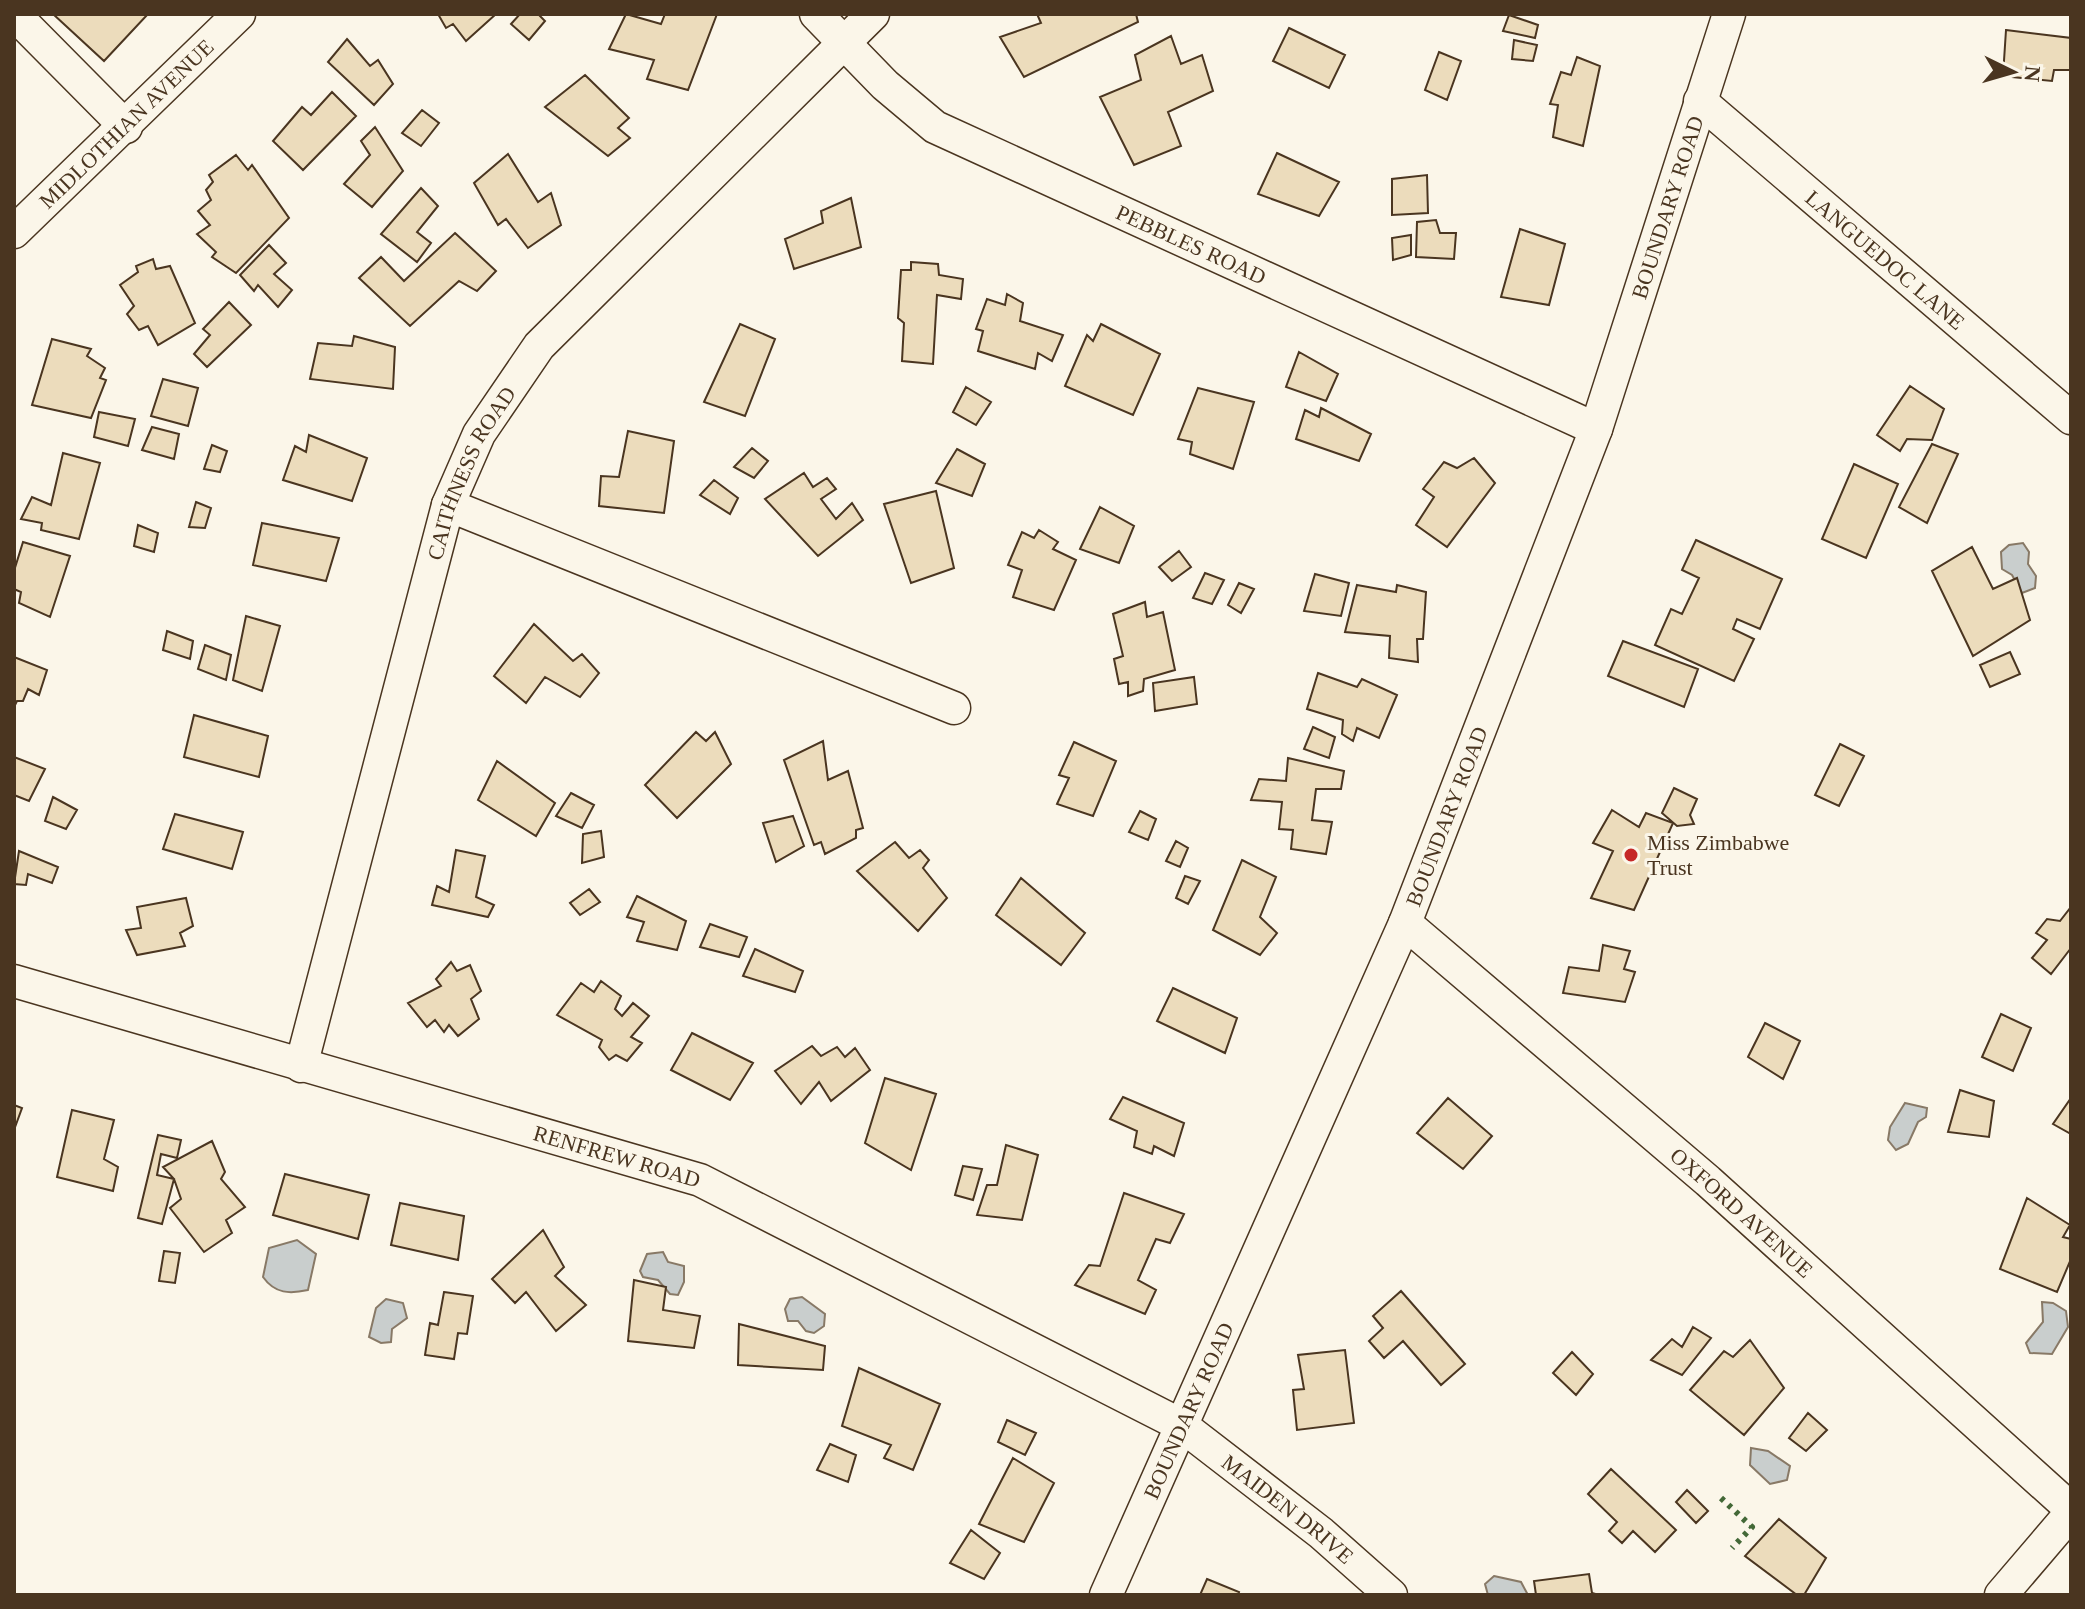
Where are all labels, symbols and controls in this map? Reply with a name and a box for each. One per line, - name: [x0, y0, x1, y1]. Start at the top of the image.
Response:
- north arrow: [1973, 32, 2053, 112]
- street label: MIDLOTHIAN AVENUE: [34, 34, 218, 213]
- text: N: [2019, 65, 2046, 83]
- street label: BOUNDARY ROAD: [1626, 113, 1708, 302]
- street label: LANGUEDOC LANE: [1801, 185, 1970, 334]
- street label: PEBBLES ROAD: [1112, 199, 1270, 289]
- street label: CAITHNESS ROAD: [422, 381, 520, 563]
- street label: BOUNDARY ROAD: [1400, 723, 1492, 910]
- place label: Miss Zimbabwe Trust: [1647, 830, 1789, 880]
- marker: Miss Zimbabwe Trust: [1622, 846, 1640, 864]
- street label: RENFREW ROAD: [531, 1120, 704, 1192]
- street label: OXFORD AVENUE: [1665, 1142, 1818, 1282]
- street label: BOUNDARY ROAD: [1138, 1318, 1238, 1503]
- street label: MAIDEN DRIVE: [1217, 1449, 1359, 1569]

